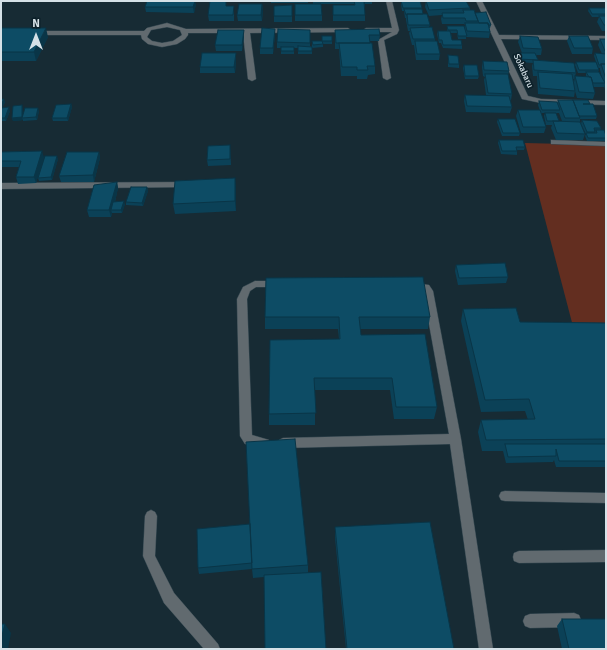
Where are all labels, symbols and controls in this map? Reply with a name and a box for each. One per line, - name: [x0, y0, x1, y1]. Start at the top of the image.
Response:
- north arrow: [16, 16, 56, 56]
- text: N: [32, 17, 40, 30]
- street label: Sokabaru: [511, 52, 535, 90]

